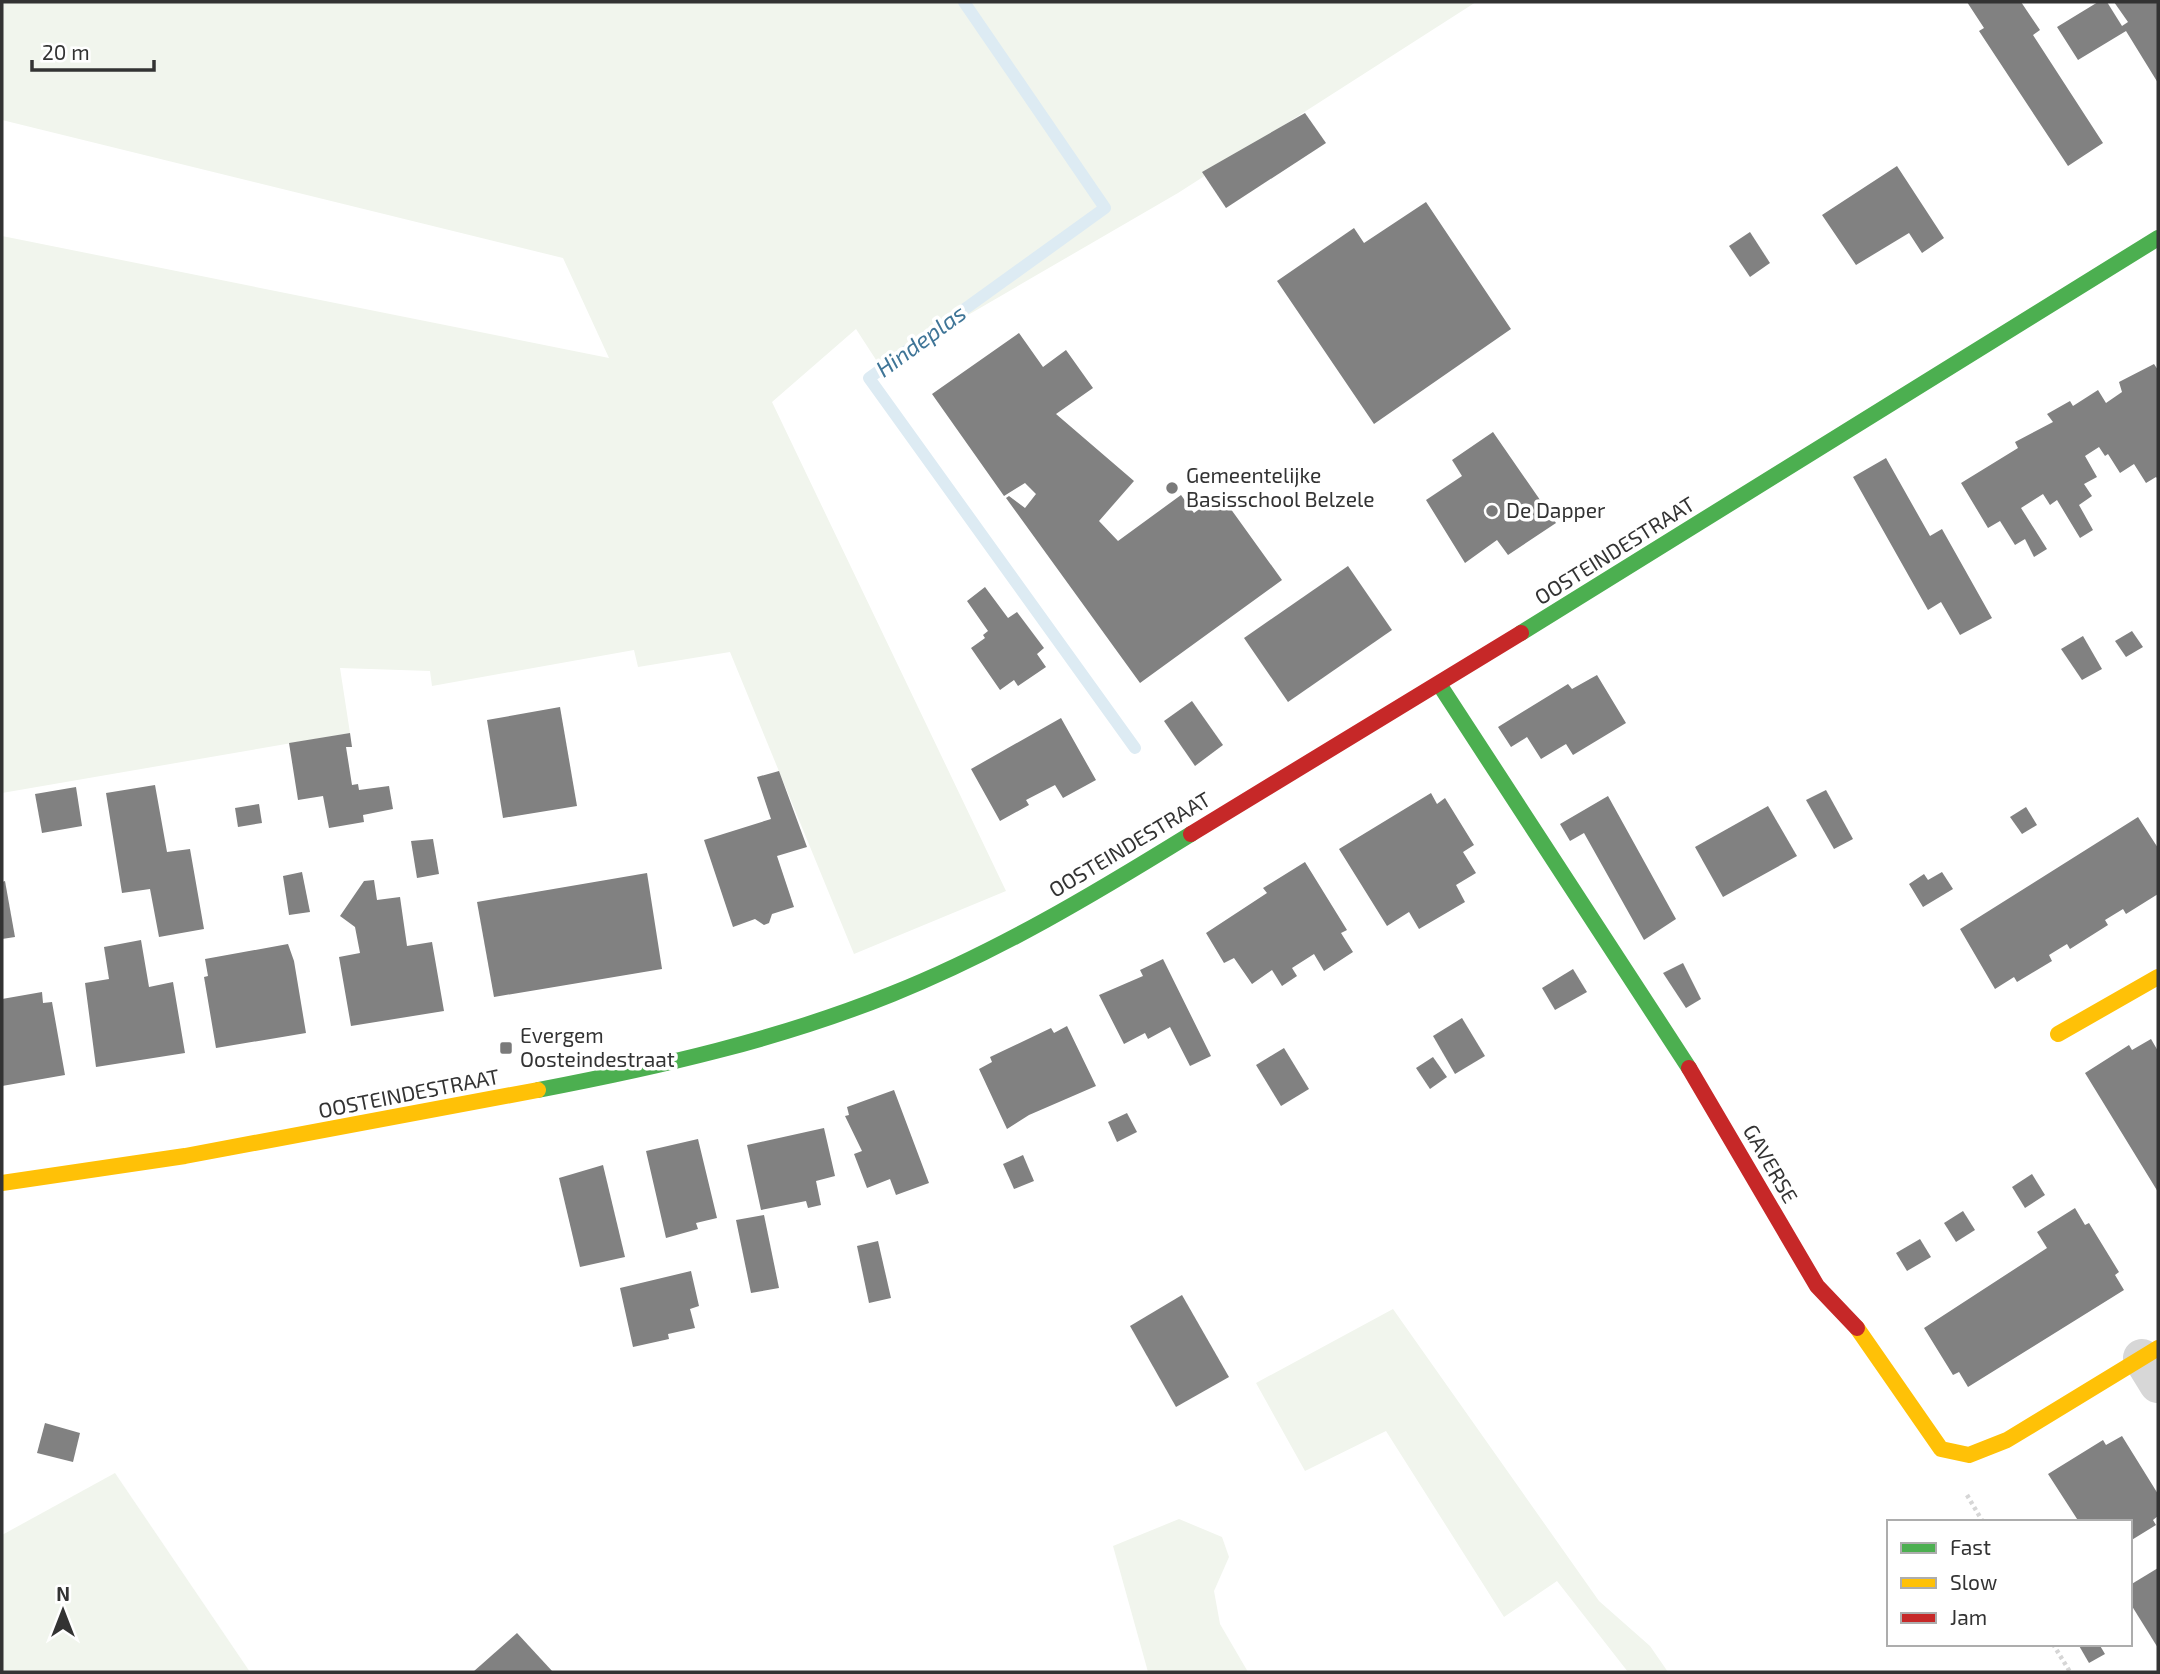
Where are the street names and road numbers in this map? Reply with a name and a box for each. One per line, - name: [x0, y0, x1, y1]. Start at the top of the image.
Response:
- street label: OOSTEINDESTRAAT: [1530, 490, 1699, 609]
- street label: OOSTEINDESTRAAT: [1044, 786, 1214, 902]
- street label: OOSTEINDESTRAAT: [316, 1063, 501, 1122]
- street label: GAVERSE: [1739, 1119, 1804, 1207]

